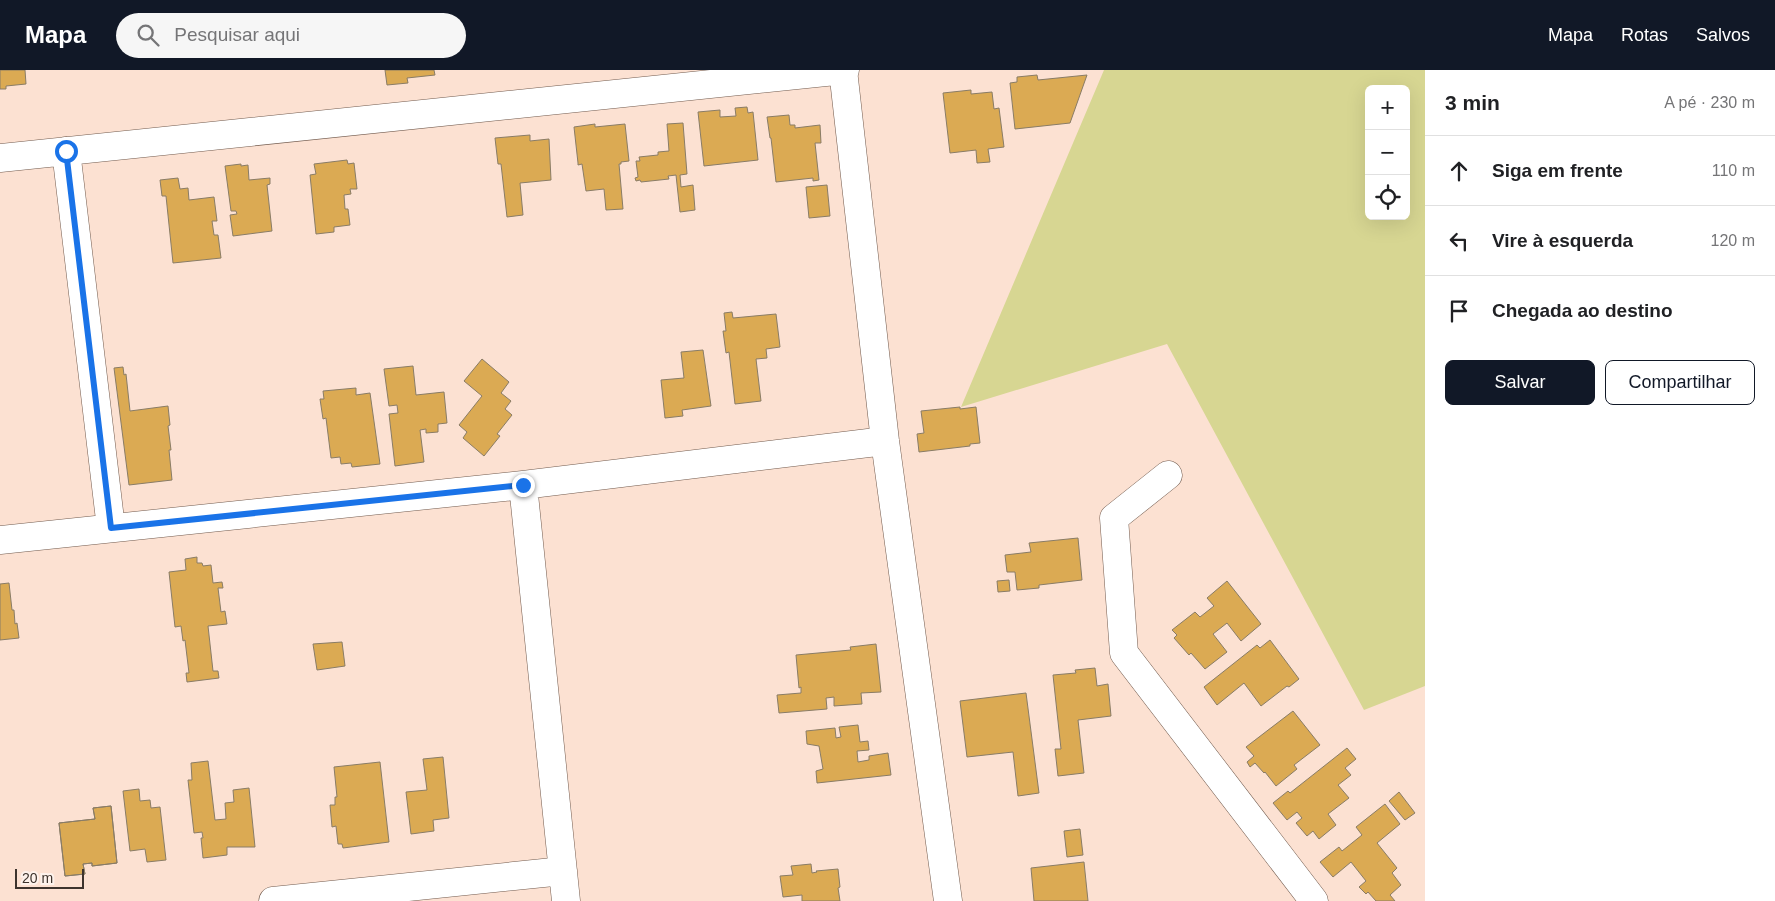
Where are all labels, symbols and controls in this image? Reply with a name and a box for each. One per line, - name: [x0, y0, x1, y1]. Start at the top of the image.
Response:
- search box: [116, 13, 466, 58]
- text: Mapa: [25, 21, 86, 48]
- icon: search: [134, 21, 162, 49]
- text: Pesquisar aqui: [174, 24, 300, 45]
- text: Mapa: [1548, 25, 1593, 45]
- text: Rotas: [1621, 25, 1668, 45]
- text: Salvos: [1696, 25, 1750, 45]
- map controls: [1365, 85, 1410, 220]
- button: +: [1365, 85, 1410, 130]
- text: 3 min: [1445, 91, 1500, 114]
- text: A pé · 230 m: [1664, 94, 1755, 111]
- button: −: [1365, 130, 1410, 175]
- route start: [55, 140, 78, 163]
- icon: ahead: [1445, 157, 1473, 185]
- text: Siga em frente: [1492, 160, 1623, 181]
- text: 110 m: [1712, 162, 1755, 179]
- button: locate: [1365, 175, 1410, 220]
- icon: left: [1445, 227, 1473, 255]
- text: Vire à esquerda: [1492, 230, 1633, 251]
- text: 120 m: [1711, 232, 1755, 249]
- icon: arrive: [1445, 297, 1473, 325]
- text: Chegada ao destino: [1492, 300, 1673, 321]
- button: Salvar: [1445, 360, 1595, 405]
- button: Compartilhar: [1605, 360, 1755, 405]
- route end: [512, 474, 535, 497]
- scale bar: [15, 866, 84, 889]
- text: 20 m: [22, 870, 53, 886]

